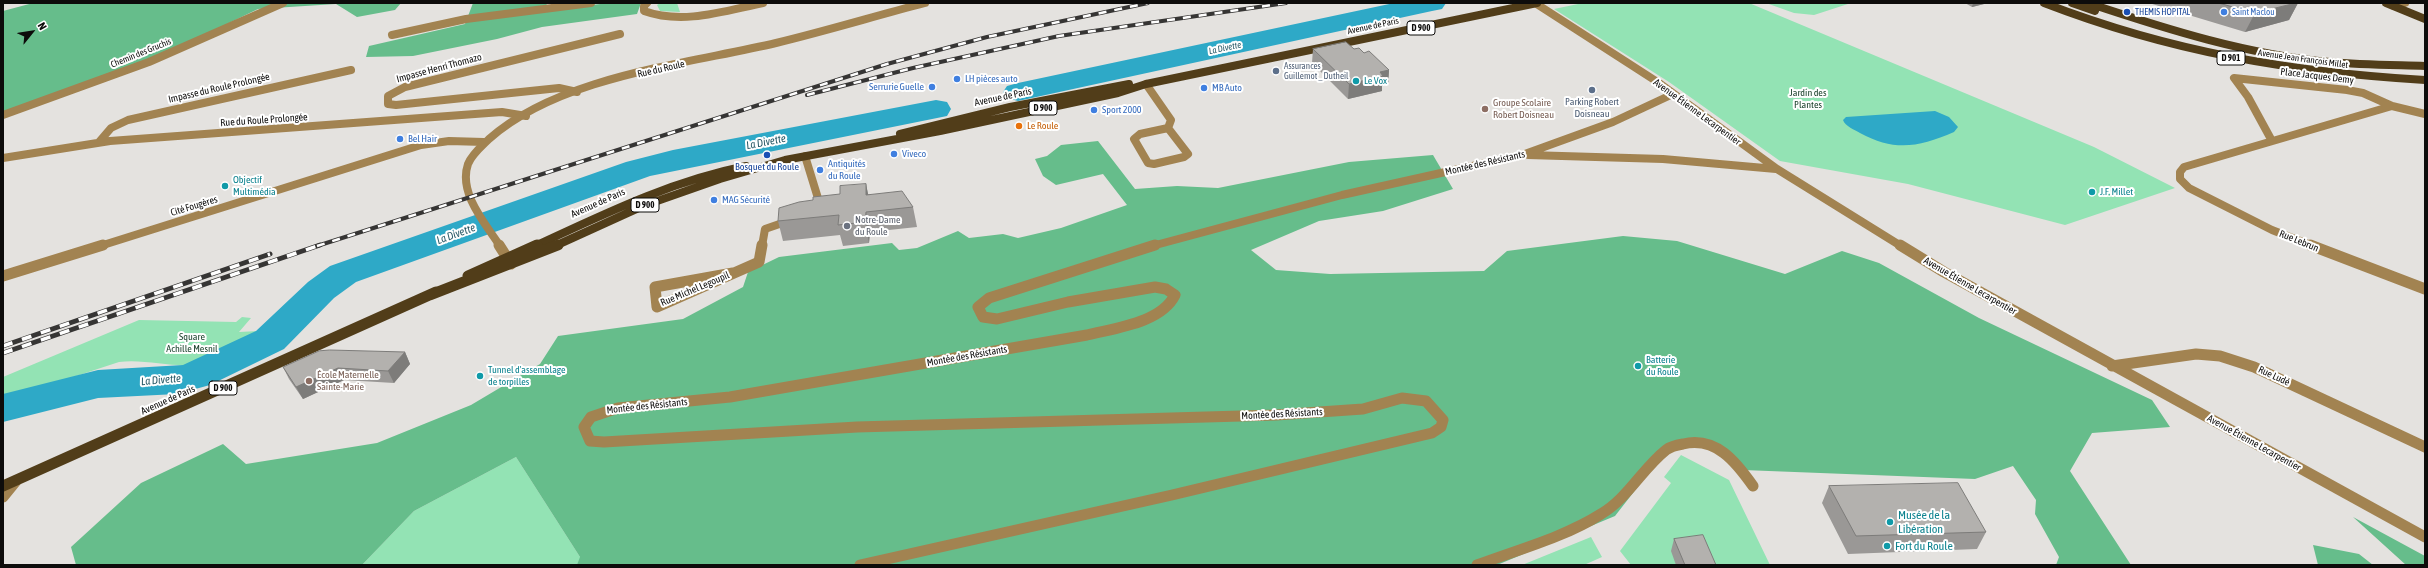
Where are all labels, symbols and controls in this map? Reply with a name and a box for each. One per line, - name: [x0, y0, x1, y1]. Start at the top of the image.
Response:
- marker: THEMIS HOPITAL: [2122, 7, 2132, 17]
- place label: THEMIS HOPITAL: [2135, 7, 2190, 17]
- marker: Saint Maclou: [2219, 7, 2229, 17]
- place label: Saint Maclou: [2232, 7, 2275, 17]
- north arrow: [12, 12, 52, 52]
- street label: Avenue de Paris: [1346, 15, 1400, 37]
- text: N: [36, 20, 49, 32]
- road number: D 900: [1407, 21, 1435, 35]
- street label: Chemin des Gruchis: [109, 36, 173, 70]
- water label: La Divette: [1208, 39, 1242, 57]
- street label: Avenue Jean François Millet: [2257, 47, 2349, 71]
- street label: Impasse Henri Thomazo: [395, 51, 483, 85]
- road number: D 901: [2217, 51, 2245, 65]
- street label: Rue du Roule: [636, 58, 686, 80]
- place label: Assurances Guillemot _ Dutheil: [1284, 61, 1348, 82]
- marker: Assurances Guillemot _ Dutheil: [1271, 66, 1281, 76]
- street label: Place Jacques Demy: [2280, 66, 2354, 86]
- street label: Impasse du Roule Prolongée: [167, 70, 271, 106]
- place label: LH pièces auto: [965, 73, 1018, 85]
- marker: LH pièces auto: [952, 74, 962, 84]
- place label: Le Vox: [1364, 75, 1387, 87]
- marker: Le Vox: [1351, 76, 1361, 86]
- street label: Avenue Étienne Lecarpentier: [1651, 76, 1743, 148]
- place label: Serrurie Guelle: [869, 81, 924, 93]
- marker: Serrurie Guelle: [927, 82, 937, 92]
- place label: MB Auto: [1212, 82, 1242, 94]
- marker: MB Auto: [1199, 83, 1209, 93]
- street label: Avenue de Paris: [973, 85, 1033, 109]
- marker: Parking Robert Doisneau: [1587, 85, 1597, 95]
- park label: Jardin des Plantes: [1790, 87, 1826, 110]
- place label: Parking Robert Doisneau: [1565, 96, 1619, 120]
- place label: Groupe Scolaire Robert Doisneau: [1493, 97, 1554, 120]
- road number: D 900: [1029, 101, 1057, 115]
- place label: Sport 2000: [1102, 104, 1142, 116]
- marker: Groupe Scolaire Robert Doisneau: [1480, 104, 1490, 114]
- marker: Sport 2000: [1089, 105, 1099, 115]
- street label: Rue du Roule Prolongée: [220, 111, 308, 129]
- place label: Le Roule: [1027, 120, 1058, 132]
- marker: Le Roule: [1014, 121, 1024, 131]
- water label: La Divette: [745, 132, 787, 152]
- place label: Bel Hair: [408, 133, 437, 145]
- marker: Bel Hair: [395, 134, 405, 144]
- place label: Viveco: [902, 148, 926, 160]
- street label: Montée des Résistants: [1444, 148, 1526, 178]
- marker: Viveco: [889, 149, 899, 159]
- marker: Bosquet du Roule: [762, 150, 772, 160]
- place label: Antiquités du Roule: [828, 158, 866, 182]
- place label: Bosquet du Roule: [735, 161, 799, 173]
- marker: Antiquités du Roule: [815, 165, 825, 175]
- place label: Objectif Multimédia: [233, 174, 276, 198]
- marker: Objectif Multimédia: [220, 181, 230, 191]
- street label: Avenue de Paris: [569, 186, 627, 220]
- place label: J.F. Millet: [2100, 186, 2133, 198]
- marker: J.F. Millet: [2087, 187, 2097, 197]
- street label: Cité Fougères: [169, 193, 219, 219]
- place label: MAG Sécurité: [722, 194, 770, 206]
- marker: MAG Sécurité: [709, 195, 719, 205]
- road number: D 900: [631, 198, 659, 212]
- place label: Notre-Dame du Roule: [855, 214, 900, 238]
- water label: La Divette: [435, 221, 477, 247]
- marker: Notre-Dame du Roule: [842, 221, 852, 231]
- street label: Rue Lebrun: [2278, 228, 2320, 254]
- street label: Avenue Étienne Lecarpentier: [1921, 255, 2019, 317]
- street label: Rue Michel Legoupil: [659, 269, 731, 309]
- park label: Square Achille Mesnil: [166, 331, 218, 354]
- street label: Montée des Résistants: [926, 343, 1008, 369]
- place label: Batterie du Roule: [1646, 354, 1679, 378]
- marker: Batterie du Roule: [1633, 361, 1643, 371]
- street label: Rue Ludé: [2256, 363, 2292, 389]
- place label: Tunnel d'assemblage de torpilles: [488, 364, 565, 388]
- place label: École Maternelle Sainte-Marie: [317, 369, 379, 392]
- marker: Tunnel d'assemblage de torpilles: [475, 371, 485, 381]
- water label: La Divette: [140, 372, 182, 388]
- marker: École Maternelle Sainte-Marie: [304, 376, 314, 386]
- road number: D 900: [209, 381, 237, 395]
- street label: Avenue de Paris: [139, 383, 197, 417]
- street label: Montée des Résistants: [606, 396, 688, 416]
- street label: Montée des Résistants: [1241, 406, 1323, 422]
- street label: Avenue Étienne Lecarpentier: [2205, 412, 2303, 474]
- place label: Musée de la Libération: [1898, 508, 1950, 536]
- marker: Musée de la Libération: [1885, 517, 1895, 527]
- place label: Fort du Roule: [1895, 539, 1953, 553]
- marker: Fort du Roule: [1882, 541, 1892, 551]

